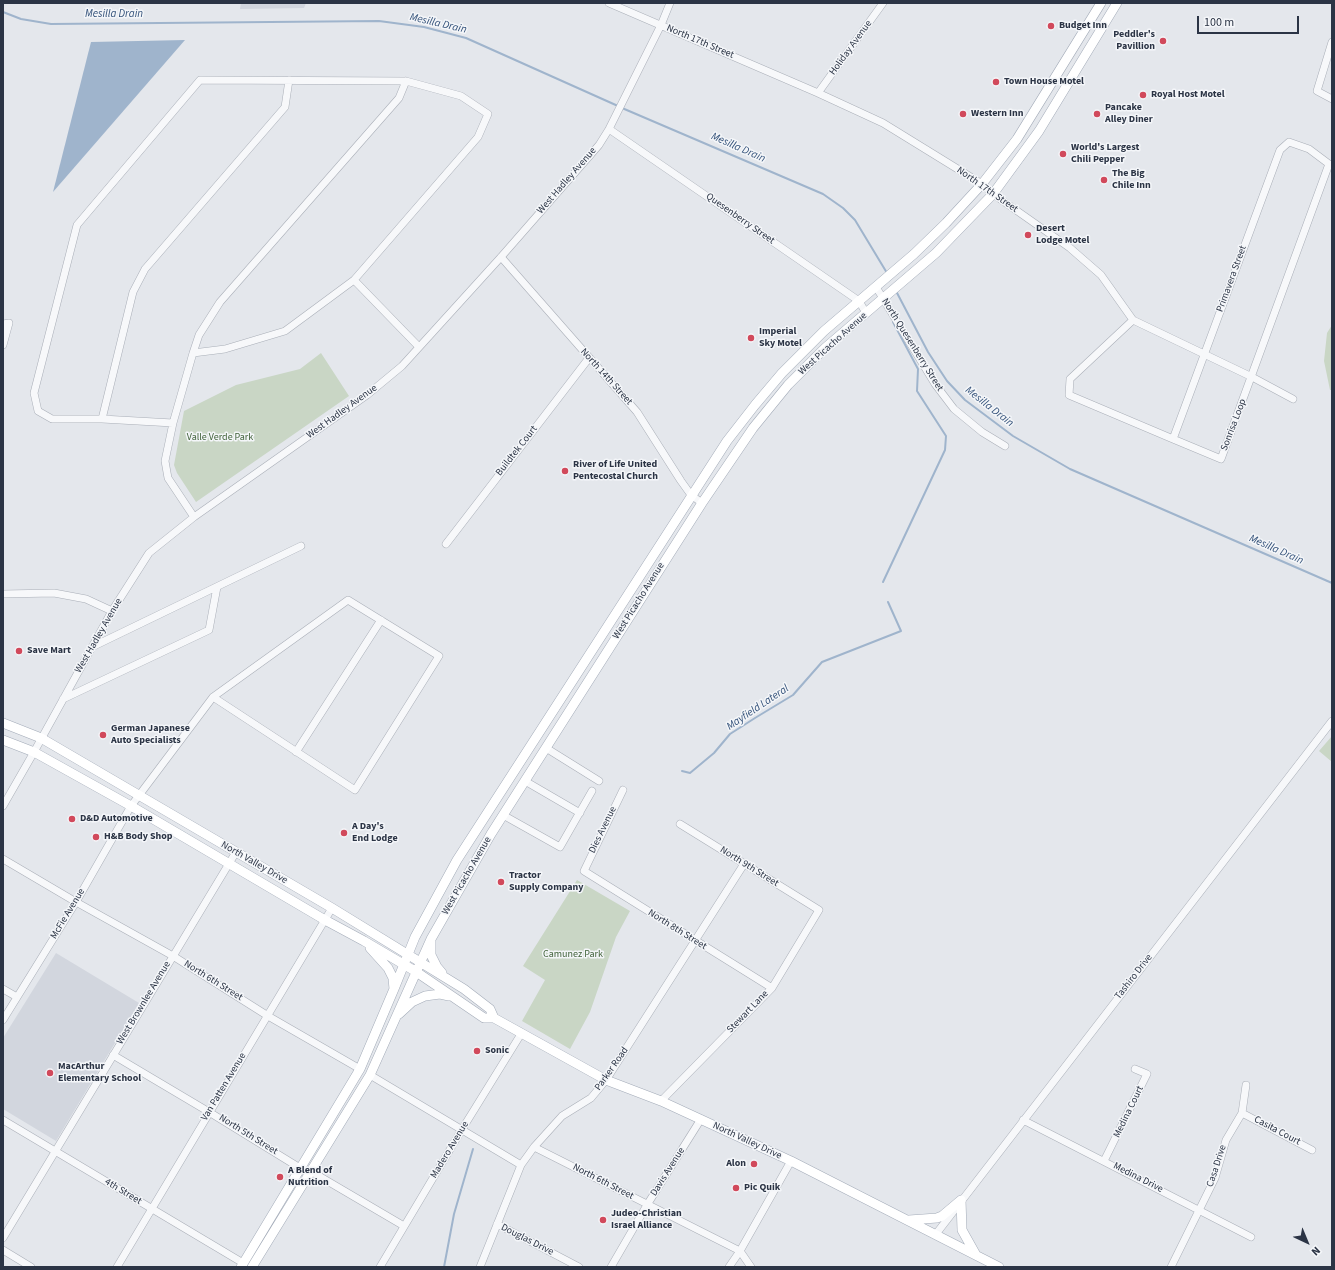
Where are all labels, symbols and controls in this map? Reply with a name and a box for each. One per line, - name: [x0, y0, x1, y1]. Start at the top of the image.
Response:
- water label: Mesilla Drain: [85, 8, 143, 22]
- scale bar: [1199, 8, 1301, 34]
- water label: Mesilla Drain: [408, 11, 468, 37]
- text: 100 m: [1204, 14, 1234, 31]
- street label: Holiday Avenue: [827, 18, 875, 78]
- place label: Budget Inn: [1059, 20, 1107, 32]
- marker: Budget Inn: [1046, 21, 1056, 31]
- street label: North 17th Street: [665, 22, 735, 62]
- place label: Peddler's Pavillion: [1113, 29, 1155, 52]
- marker: Peddler's Pavillion: [1158, 36, 1168, 46]
- place label: Town House Motel: [1004, 76, 1084, 88]
- marker: Town House Motel: [991, 77, 1001, 87]
- place label: Royal Host Motel: [1151, 89, 1225, 101]
- marker: Royal Host Motel: [1138, 90, 1148, 100]
- place label: Pancake Alley Diner: [1105, 102, 1153, 126]
- place label: Western Inn: [971, 108, 1024, 120]
- marker: Western Inn: [958, 109, 968, 119]
- marker: Pancake Alley Diner: [1092, 109, 1102, 119]
- water label: Mesilla Drain: [709, 130, 767, 166]
- place label: World's Largest Chili Pepper: [1071, 142, 1139, 166]
- street label: West Hadley Avenue: [535, 145, 599, 217]
- marker: World's Largest Chili Pepper: [1058, 149, 1068, 159]
- street label: North 17th Street: [954, 164, 1020, 216]
- place label: The Big Chile Inn: [1112, 168, 1151, 192]
- marker: The Big Chile Inn: [1099, 175, 1109, 185]
- street label: Quesenberry Street: [703, 191, 777, 247]
- place label: Desert Lodge Motel: [1036, 223, 1089, 246]
- marker: Desert Lodge Motel: [1023, 230, 1033, 240]
- street label: Primavera Street: [1214, 244, 1250, 314]
- street label: North Quesenberry Street: [878, 296, 946, 394]
- street label: West Picacho Avenue: [796, 310, 870, 378]
- place label: Imperial Sky Motel: [759, 326, 802, 350]
- marker: Imperial Sky Motel: [746, 333, 756, 343]
- street label: North 14th Street: [577, 346, 635, 408]
- street label: West Hadley Avenue: [304, 382, 380, 442]
- water label: Mesilla Drain: [962, 384, 1016, 430]
- street label: Sonrisa Loop: [1219, 397, 1249, 453]
- street label: Buildtek Court: [494, 423, 540, 479]
- park label: Valle Verde Park: [187, 432, 253, 444]
- place label: River of Life United Pentecostal Church: [573, 459, 658, 482]
- marker: River of Life United Pentecostal Church: [560, 466, 570, 476]
- water label: Mesilla Drain: [1247, 532, 1305, 568]
- street label: West Picacho Avenue: [611, 560, 667, 642]
- street label: West Hadley Avenue: [73, 596, 125, 676]
- place label: Save Mart: [27, 645, 71, 657]
- marker: Save Mart: [14, 646, 24, 656]
- water label: Mayfield Lateral: [724, 682, 792, 734]
- place label: German Japanese Auto Specialists: [111, 723, 190, 746]
- marker: German Japanese Auto Specialists: [98, 730, 108, 740]
- street label: Dies Avenue: [587, 805, 619, 855]
- place label: D&D Automotive: [80, 813, 153, 825]
- marker: D&D Automotive: [67, 814, 77, 824]
- place label: A Day's End Lodge: [352, 821, 398, 844]
- marker: A Day's End Lodge: [339, 828, 349, 838]
- place label: H&B Body Shop: [104, 831, 173, 843]
- marker: H&B Body Shop: [91, 832, 101, 842]
- street label: West Picacho Avenue: [440, 835, 494, 917]
- street label: North Valley Drive: [219, 839, 289, 887]
- street label: North 9th Street: [717, 844, 781, 890]
- place label: Tractor Supply Company: [509, 870, 584, 894]
- marker: Tractor Supply Company: [496, 877, 506, 887]
- street label: McFie Avenue: [48, 886, 88, 942]
- street label: North 8th Street: [645, 907, 709, 953]
- park label: Camunez Park: [543, 949, 603, 961]
- street label: Tashiro Drive: [1113, 952, 1155, 1002]
- street label: North 6th Street: [181, 958, 245, 1004]
- street label: West Brownlee Avenue: [114, 959, 174, 1047]
- street label: Stewart Lane: [725, 988, 771, 1036]
- place label: Sonic: [485, 1045, 509, 1057]
- street label: Parker Road: [593, 1045, 631, 1093]
- marker: Sonic: [472, 1046, 482, 1056]
- street label: Van Patten Avenue: [199, 1051, 249, 1123]
- place label: MacArthur Elementary School: [58, 1061, 141, 1084]
- marker: MacArthur Elementary School: [45, 1068, 55, 1078]
- street label: Medina Court: [1111, 1084, 1147, 1140]
- street label: North 5th Street: [216, 1112, 280, 1158]
- street label: Casita Court: [1252, 1114, 1302, 1148]
- street label: Madero Avenue: [428, 1119, 472, 1181]
- street label: North Valley Drive: [711, 1120, 783, 1162]
- street label: Casa Drive: [1205, 1143, 1229, 1189]
- street label: Davis Avenue: [648, 1145, 688, 1199]
- place label: Alon: [726, 1158, 746, 1170]
- marker: Alon: [749, 1159, 759, 1169]
- street label: Medina Drive: [1111, 1160, 1165, 1196]
- street label: North 6th Street: [570, 1161, 636, 1203]
- place label: A Blend of Nutrition: [288, 1165, 332, 1188]
- marker: A Blend of Nutrition: [275, 1172, 285, 1182]
- street label: 4th Street: [102, 1176, 144, 1208]
- place label: Pic Quik: [744, 1182, 780, 1194]
- marker: Pic Quik: [731, 1183, 741, 1193]
- place label: Judeo-Christian Israel Alliance: [611, 1208, 682, 1232]
- marker: Judeo-Christian Israel Alliance: [598, 1215, 608, 1225]
- street label: Douglas Drive: [499, 1222, 555, 1258]
- north arrow: [1287, 1222, 1327, 1262]
- text: N: [1308, 1243, 1324, 1259]

